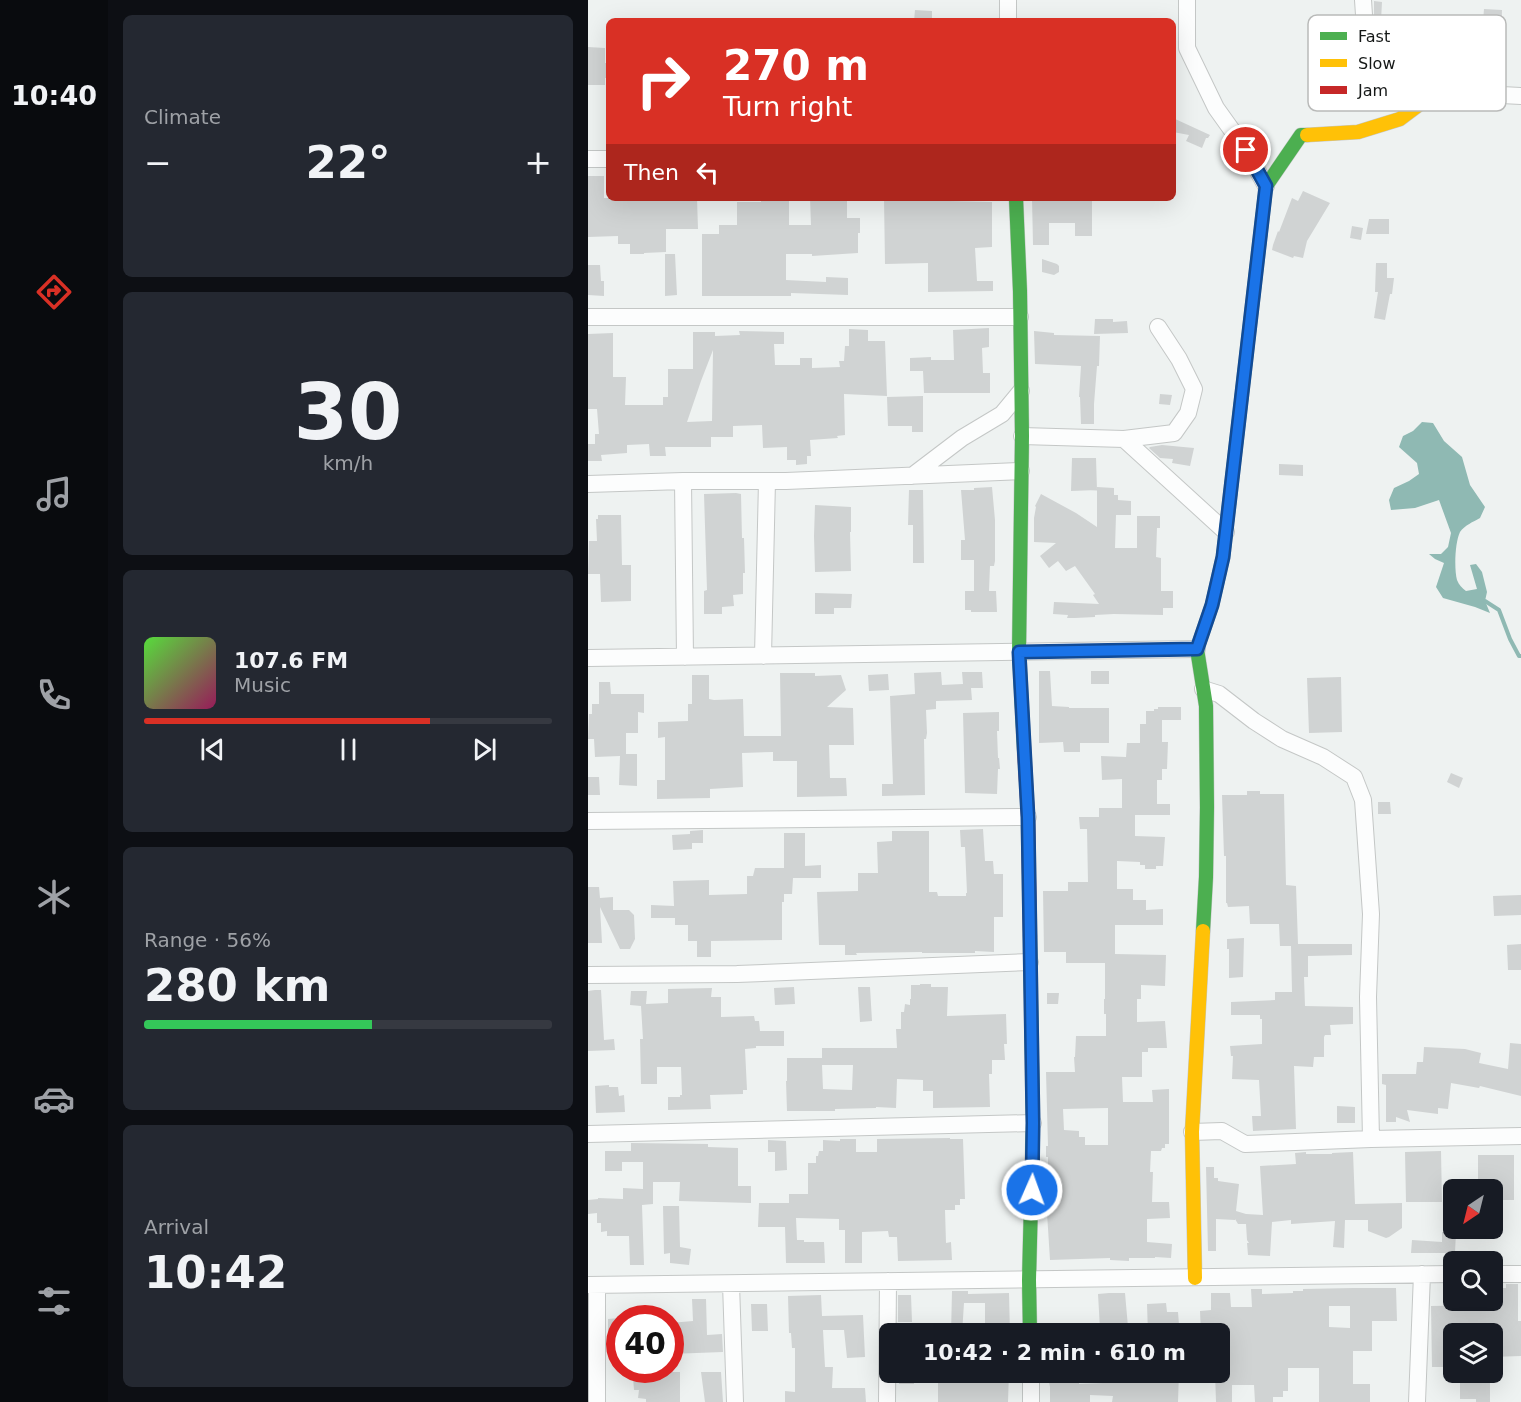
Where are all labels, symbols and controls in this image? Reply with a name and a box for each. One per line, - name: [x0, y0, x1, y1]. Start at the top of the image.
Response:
- legend: [1308, 15, 1506, 111]
- text: Fast: [1358, 27, 1390, 46]
- text: 270 m: [723, 41, 869, 90]
- icon: right: [624, 42, 702, 120]
- text: Slow: [1358, 54, 1395, 73]
- text: 10:40: [11, 80, 97, 111]
- text: Jam: [1357, 81, 1388, 100]
- text: Turn right: [723, 91, 852, 122]
- text: Climate: [144, 105, 221, 129]
- pin: [1220, 124, 1271, 175]
- icon: arrive: [1229, 133, 1262, 166]
- text: 22°: [305, 136, 391, 189]
- text: −: [144, 143, 172, 182]
- text: +: [524, 143, 552, 182]
- icon: left: [691, 156, 724, 189]
- text: Then: [624, 160, 679, 185]
- icon: directions: [33, 271, 75, 313]
- text: 30: [294, 367, 402, 457]
- text: km/h: [323, 451, 373, 475]
- icon: music: [33, 473, 75, 515]
- text: 107.6 FM: [234, 648, 348, 673]
- text: Music: [234, 673, 291, 697]
- icon: phone: [33, 674, 75, 716]
- icon: previous: [196, 733, 229, 766]
- icon: pause: [332, 733, 365, 766]
- icon: next: [468, 733, 501, 766]
- icon: climate: [33, 876, 75, 918]
- text: Range · 56%: [144, 928, 271, 952]
- text: 280 km: [144, 959, 330, 1012]
- icon: car: [33, 1078, 75, 1120]
- position arrow: [1000, 1158, 1064, 1222]
- north arrow: [1443, 1179, 1503, 1239]
- map controls: [1443, 1179, 1503, 1383]
- text: Arrival: [144, 1215, 209, 1239]
- text: 10:42: [144, 1246, 287, 1299]
- button: search: [1443, 1251, 1503, 1311]
- icon: filters: [33, 1280, 75, 1322]
- speed limit sign: 40: [606, 1305, 684, 1383]
- button: layers: [1443, 1323, 1503, 1383]
- text: 10:42 · 2 min · 610 m: [923, 1340, 1186, 1365]

